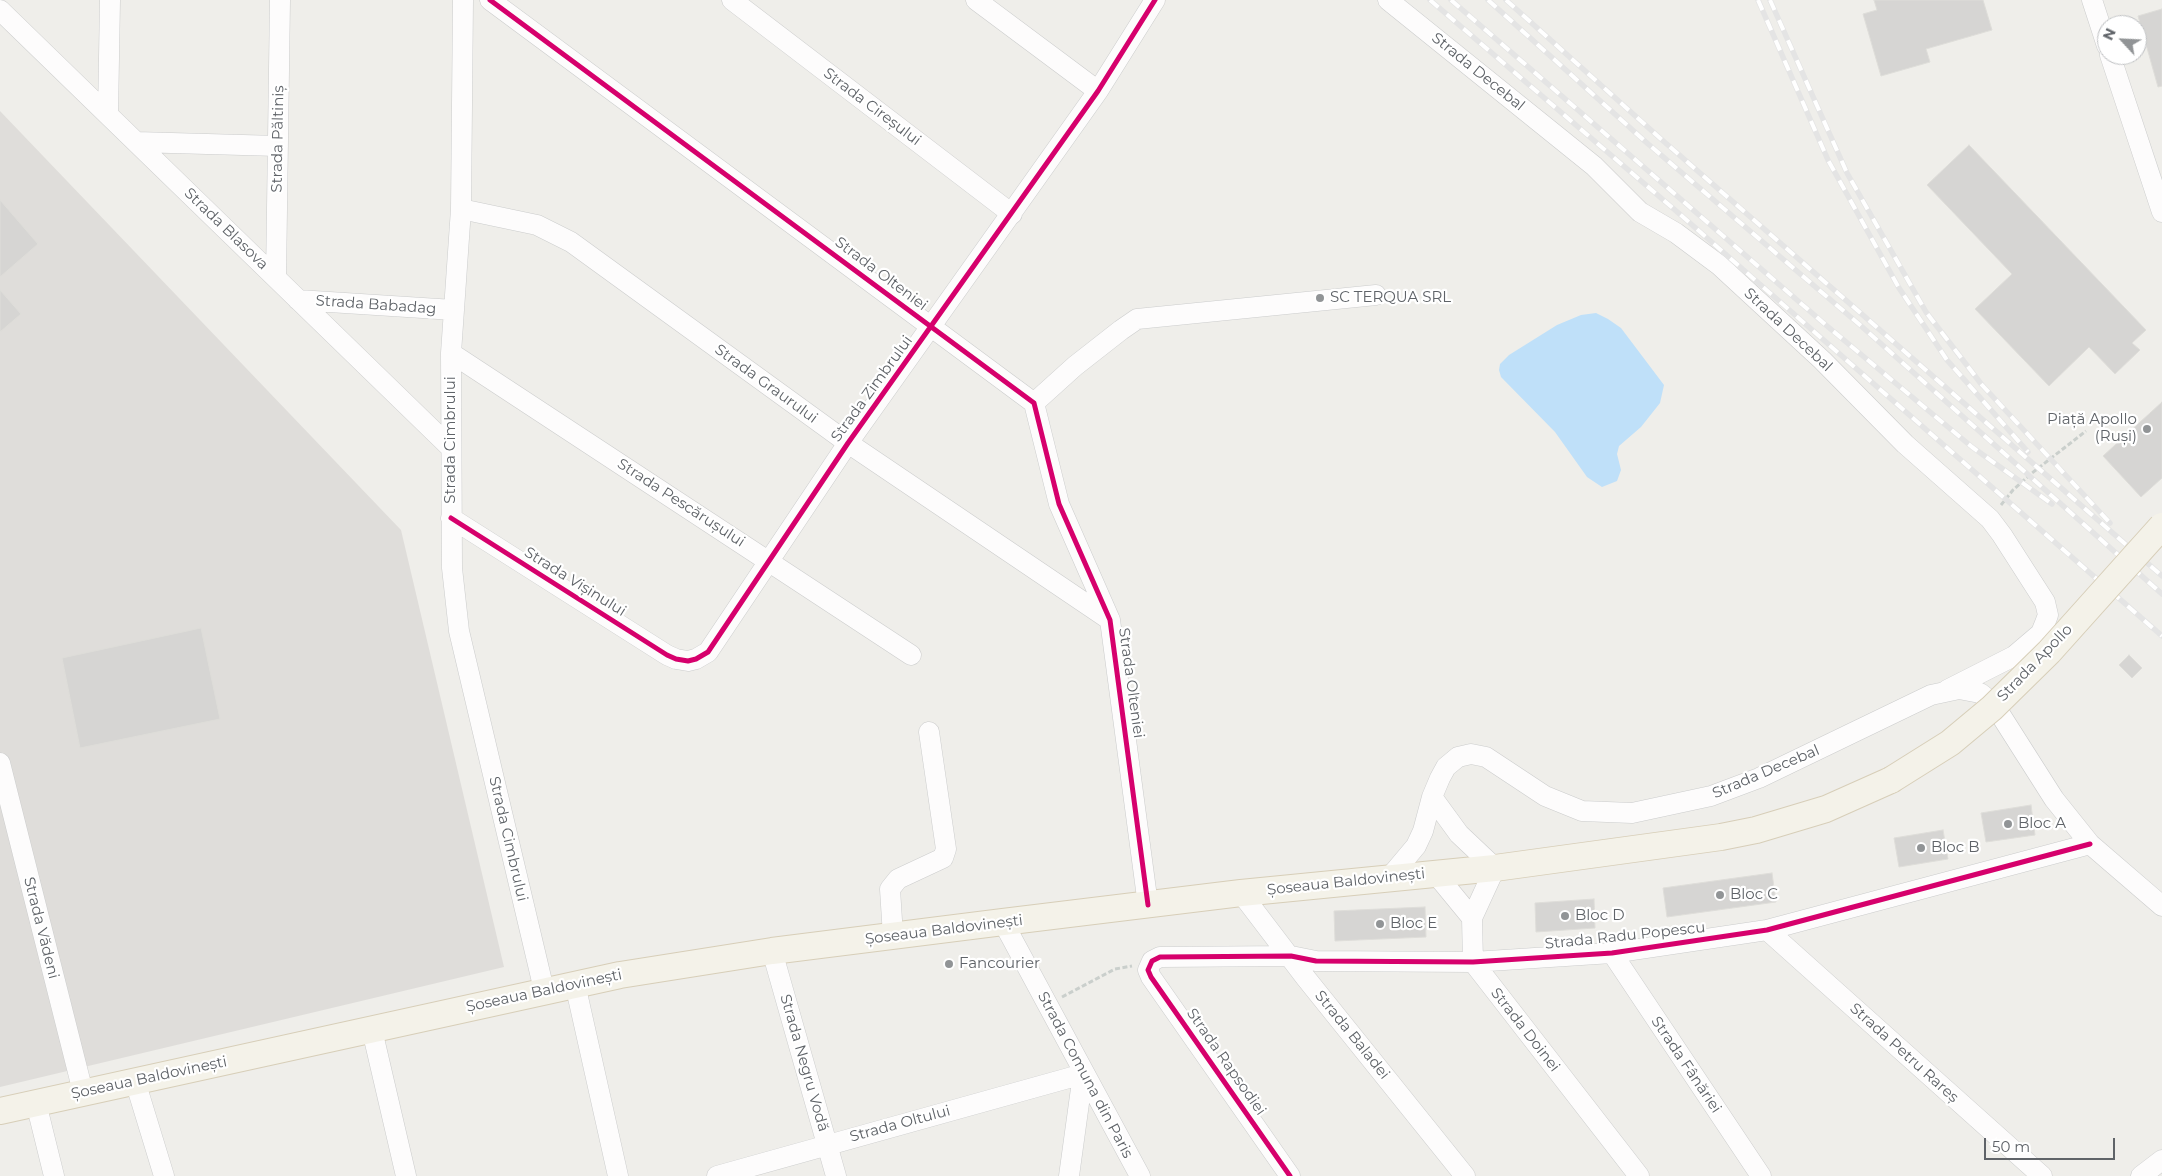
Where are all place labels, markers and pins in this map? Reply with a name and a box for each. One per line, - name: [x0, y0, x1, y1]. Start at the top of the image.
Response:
- place label: SC TERQUA SRL: [1330, 289, 1451, 307]
- marker: SC TERQUA SRL: [1314, 292, 1326, 304]
- place label: Piață Apollo (Ruși): [2047, 411, 2137, 446]
- marker: Piață Apollo (Ruși): [2141, 423, 2153, 435]
- place label: Bloc A: [2018, 815, 2066, 833]
- marker: Bloc A: [2002, 818, 2014, 830]
- place label: Bloc B: [1931, 839, 1979, 857]
- marker: Bloc B: [1915, 842, 1927, 854]
- place label: Bloc C: [1730, 886, 1778, 904]
- marker: Bloc C: [1714, 889, 1726, 901]
- place label: Bloc D: [1575, 907, 1625, 925]
- marker: Bloc D: [1559, 910, 1571, 922]
- place label: Bloc E: [1390, 915, 1437, 933]
- marker: Bloc E: [1374, 918, 1386, 930]
- place label: Fancourier: [959, 955, 1040, 973]
- marker: Fancourier: [943, 958, 955, 970]

